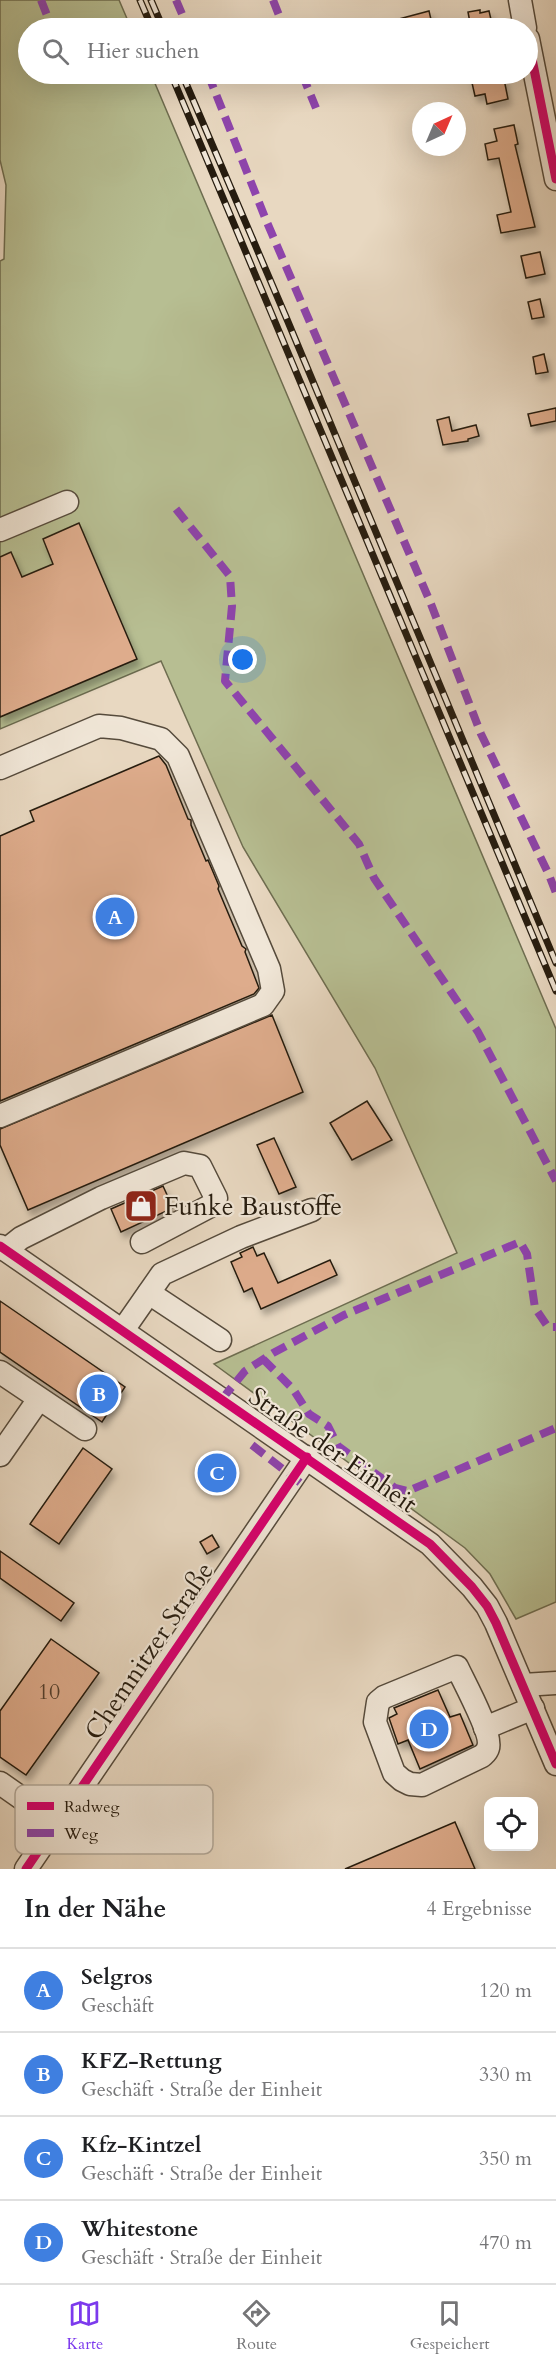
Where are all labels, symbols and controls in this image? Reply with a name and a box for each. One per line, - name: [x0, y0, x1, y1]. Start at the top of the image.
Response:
- search box: [18, 18, 538, 84]
- icon: search: [39, 35, 72, 68]
- text: Hier suchen: [87, 36, 200, 66]
- north arrow: [412, 102, 466, 156]
- your location: [228, 645, 257, 674]
- pin: A: [96, 894, 134, 940]
- shop icon: Funke Baustoffe: [123, 1188, 159, 1224]
- place label: Funke Baustoffe: [164, 1189, 342, 1224]
- pin: B: [80, 1372, 118, 1416]
- street label: Straße der Einheit: [242, 1379, 424, 1521]
- pin: C: [198, 1450, 236, 1496]
- street label: Chemnitzer Straße: [77, 1555, 221, 1747]
- house number: 10: [38, 1677, 60, 1707]
- pin: D: [410, 1706, 448, 1752]
- legend: [15, 1785, 213, 1854]
- text: Radweg: [64, 1796, 120, 1818]
- map controls: [484, 1797, 538, 1851]
- button: locate: [484, 1797, 538, 1851]
- text: Weg: [63, 1823, 98, 1845]
- text: In der Nähe: [24, 1891, 166, 1926]
- text: 4 Ergebnisse: [426, 1895, 532, 1922]
- text: Selgros: [81, 1962, 153, 1992]
- text: A: [36, 1977, 51, 2004]
- text: 120 m: [479, 1977, 532, 2004]
- text: Geschäft: [81, 1992, 154, 2019]
- text: KFZ-Rettung: [81, 2046, 222, 2076]
- text: B: [36, 2061, 51, 2088]
- text: 330 m: [479, 2061, 532, 2088]
- text: Geschäft · Straße der Einheit: [81, 2076, 322, 2103]
- text: Kfz-Kintzel: [81, 2130, 202, 2160]
- text: C: [36, 2145, 51, 2172]
- text: 350 m: [479, 2145, 532, 2172]
- text: Geschäft · Straße der Einheit: [81, 2160, 322, 2187]
- text: Whitestone: [81, 2214, 198, 2244]
- text: D: [35, 2229, 52, 2256]
- text: 470 m: [479, 2229, 532, 2256]
- text: Geschäft · Straße der Einheit: [81, 2244, 322, 2271]
- tab: Karte: [66, 2297, 103, 2355]
- tab: Route: [236, 2297, 277, 2355]
- tab: Gespeichert: [410, 2297, 490, 2355]

